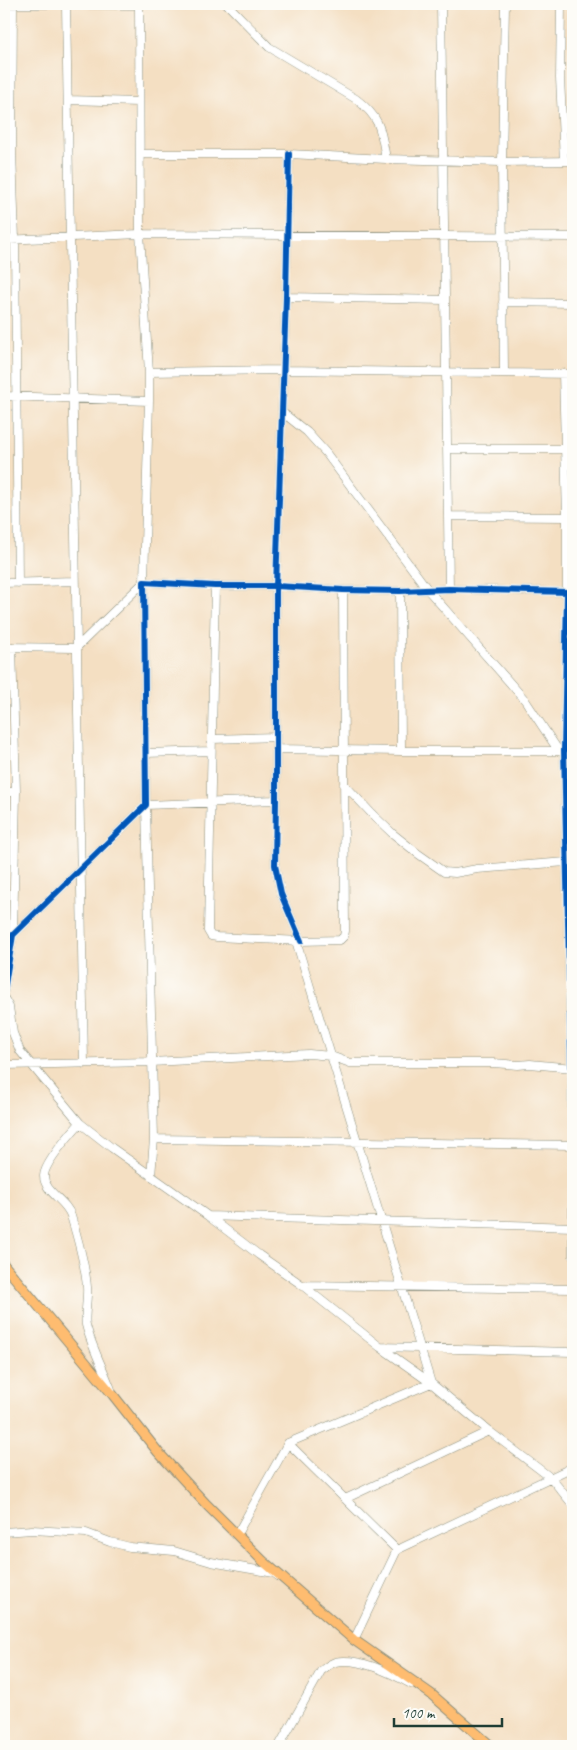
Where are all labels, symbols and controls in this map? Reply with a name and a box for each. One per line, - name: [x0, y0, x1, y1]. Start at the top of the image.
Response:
- scale bar: [394, 1695, 502, 1727]
- text: 100 m: [402, 1704, 436, 1723]

